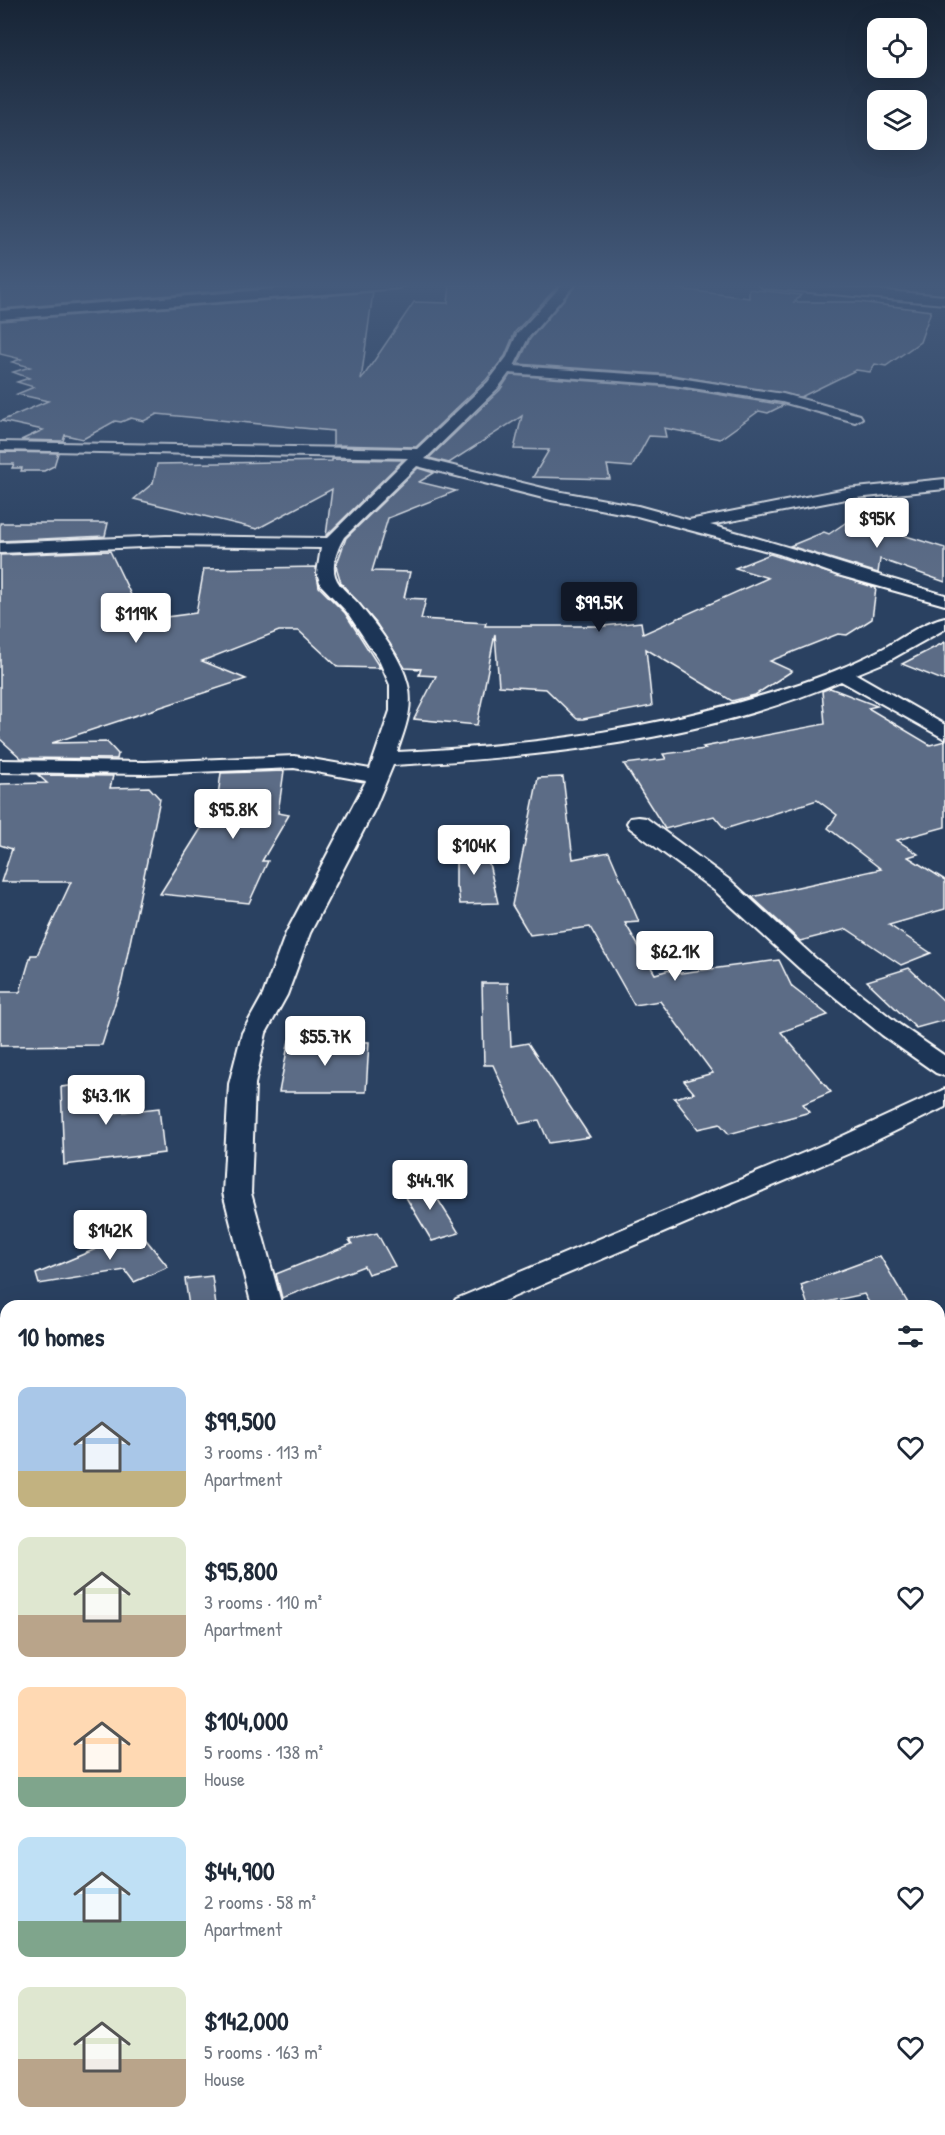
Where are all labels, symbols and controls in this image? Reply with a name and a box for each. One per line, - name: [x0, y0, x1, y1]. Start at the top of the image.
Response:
- map controls: [867, 18, 927, 150]
- button: locate: [867, 18, 927, 78]
- button: layers: [867, 90, 927, 150]
- pin: $95K: [841, 498, 913, 549]
- text: $95K: [859, 504, 895, 531]
- pin: $99.5K: [550, 582, 648, 633]
- text: $99.5K: [575, 588, 623, 615]
- pin: $119K: [94, 593, 178, 644]
- text: $119K: [115, 599, 157, 626]
- pin: $95.8K: [184, 789, 282, 840]
- text: $95.8K: [208, 795, 258, 822]
- pin: $104K: [432, 825, 516, 876]
- text: $104K: [452, 831, 496, 858]
- pin: $62.1K: [626, 931, 724, 982]
- text: $62.1K: [650, 937, 700, 964]
- pin: $55.7K: [276, 1016, 374, 1067]
- text: $55.7K: [299, 1022, 351, 1049]
- pin: $43.1K: [57, 1075, 155, 1126]
- text: $43.1K: [82, 1081, 130, 1108]
- pin: $44.9K: [381, 1160, 479, 1211]
- text: $44.9K: [406, 1166, 454, 1193]
- pin: $142K: [68, 1210, 152, 1261]
- text: $142K: [88, 1216, 132, 1243]
- text: 10 homes: [18, 1319, 105, 1354]
- icon: filters: [894, 1320, 927, 1353]
- text: $99,500: [204, 1403, 276, 1438]
- icon: home: [66, 1411, 138, 1483]
- icon: heart: [894, 1431, 927, 1464]
- text: 3 rooms · 113 m²: [204, 1438, 322, 1465]
- text: Apartment: [204, 1465, 282, 1492]
- text: $95,800: [204, 1553, 278, 1588]
- icon: home: [66, 1561, 138, 1633]
- icon: heart: [894, 1581, 927, 1614]
- text: 3 rooms · 110 m²: [204, 1588, 322, 1615]
- text: Apartment: [204, 1615, 282, 1642]
- text: $104,000: [204, 1703, 288, 1738]
- icon: home: [66, 1711, 138, 1783]
- icon: heart: [894, 1731, 927, 1764]
- text: 5 rooms · 138 m²: [204, 1738, 323, 1765]
- text: House: [204, 1765, 245, 1792]
- text: $44,900: [204, 1853, 275, 1888]
- icon: home: [66, 1861, 138, 1933]
- icon: heart: [894, 1881, 927, 1914]
- text: 2 rooms · 58 m²: [204, 1888, 316, 1915]
- text: Apartment: [204, 1915, 282, 1942]
- text: $142,000: [204, 2003, 289, 2038]
- icon: home: [66, 2011, 138, 2083]
- icon: heart: [894, 2031, 927, 2064]
- text: 5 rooms · 163 m²: [204, 2038, 322, 2065]
- text: House: [204, 2065, 245, 2092]

